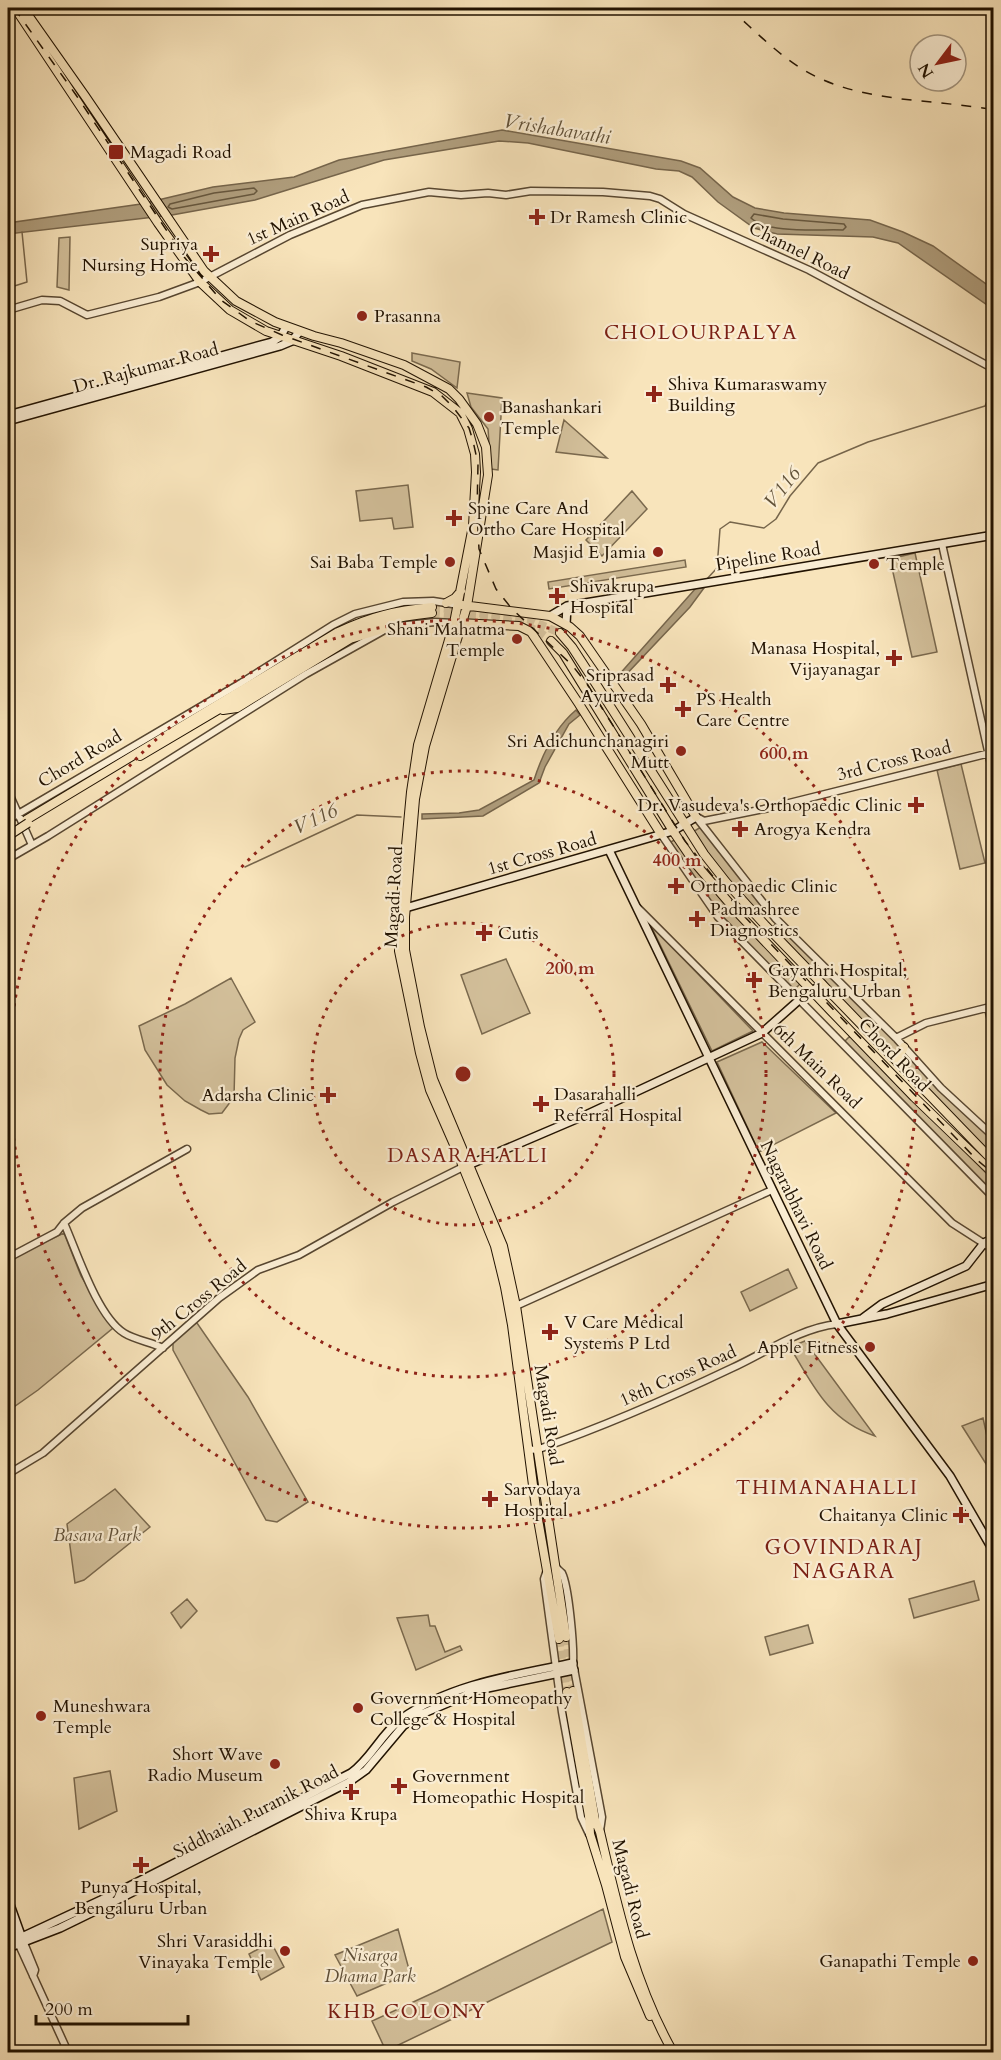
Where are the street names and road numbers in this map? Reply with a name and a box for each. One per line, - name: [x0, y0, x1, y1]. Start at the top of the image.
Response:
- street label: 1st Main Road: [243, 184, 354, 252]
- street label: Channel Road: [745, 216, 854, 286]
- street label: Dr. Rajkumar Road: [71, 336, 222, 399]
- street label: Pipeline Road: [714, 536, 823, 578]
- street label: Chord Road: [33, 724, 127, 794]
- street label: 3rd Cross Road: [834, 735, 954, 787]
- street label: 1st Cross Road: [485, 826, 600, 881]
- street label: Magadi Road: [379, 845, 409, 948]
- street label: Chord Road: [852, 1013, 936, 1098]
- street label: 6th Main Road: [767, 1017, 867, 1115]
- street label: Nagarabhavi Road: [754, 1136, 838, 1274]
- street label: 9th Cross Road: [146, 1253, 252, 1346]
- street label: 18th Cross Road: [616, 1339, 741, 1413]
- street label: Magadi Road: [528, 1363, 568, 1468]
- street label: Siddhaiah Puranik Road: [169, 1759, 343, 1865]
- street label: Magadi Road: [606, 1837, 655, 1942]

